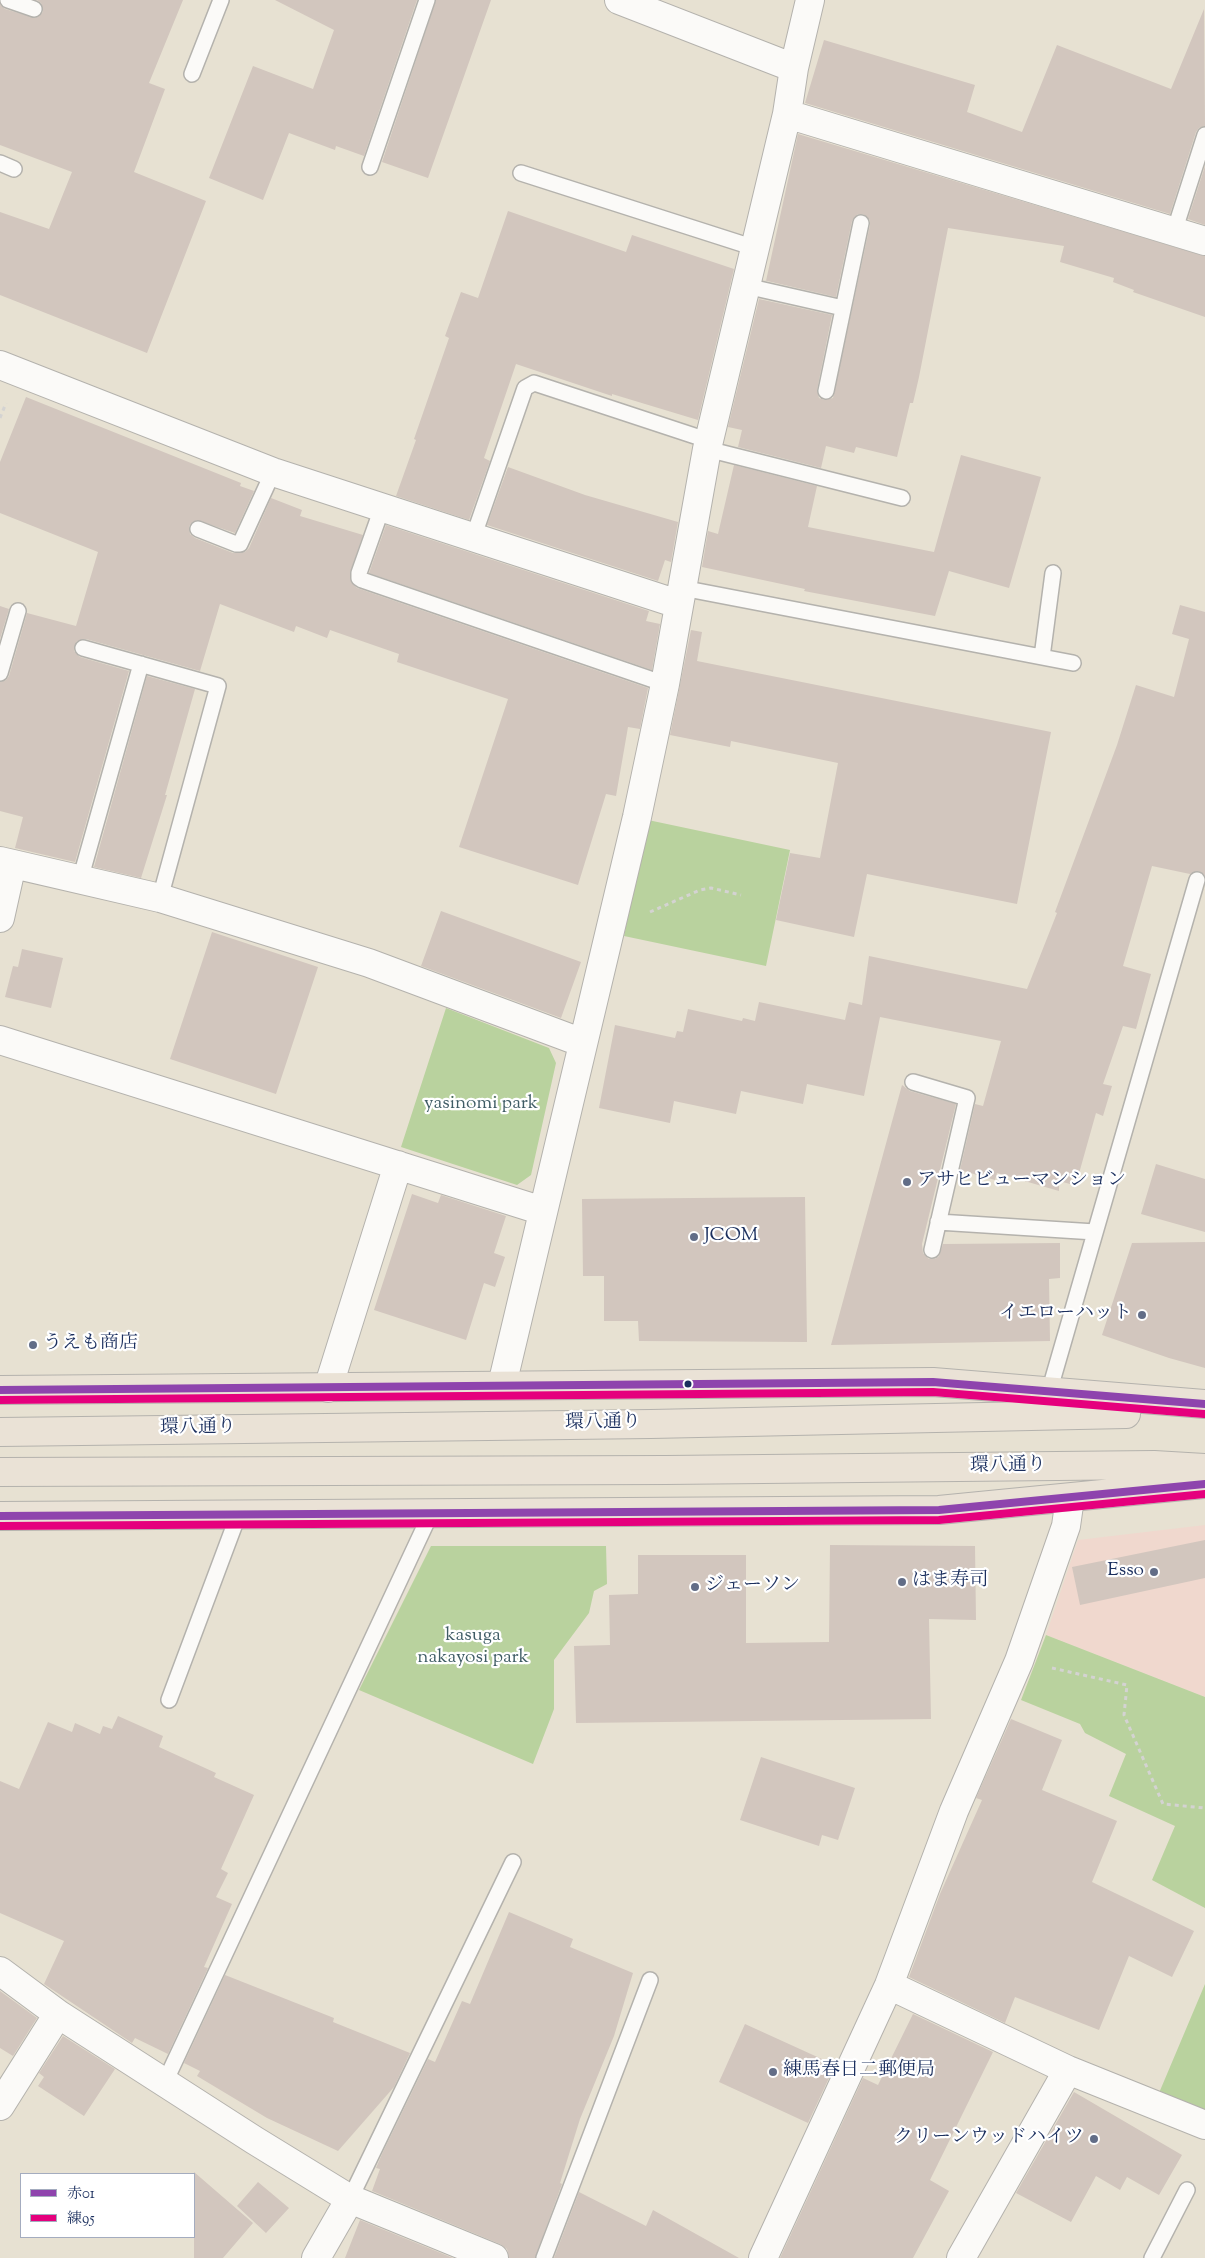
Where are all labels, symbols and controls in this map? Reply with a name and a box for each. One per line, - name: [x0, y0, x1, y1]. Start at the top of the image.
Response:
- park label: yasinomi park: [424, 1094, 538, 1116]
- place label: アサヒビューマンション: [917, 1171, 1126, 1193]
- marker: アサヒビューマンション: [901, 1176, 913, 1188]
- place label: JCOM: [704, 1226, 758, 1248]
- marker: JCOM: [688, 1231, 700, 1243]
- place label: イエローハット: [999, 1304, 1132, 1326]
- marker: イエローハット: [1136, 1309, 1148, 1321]
- place label: うえも商店: [43, 1334, 138, 1356]
- marker: うえも商店: [27, 1339, 39, 1351]
- unlabelled marker: [683, 1379, 693, 1389]
- street label: 環八通り: [565, 1412, 641, 1436]
- street label: 環八通り: [160, 1417, 236, 1441]
- street label: 環八通り: [970, 1455, 1046, 1479]
- place label: Esso: [1107, 1561, 1144, 1583]
- marker: Esso: [1148, 1566, 1160, 1578]
- place label: はま寿司: [912, 1571, 988, 1593]
- place label: ジェーソン: [705, 1576, 800, 1598]
- marker: はま寿司: [896, 1576, 908, 1588]
- marker: ジェーソン: [689, 1581, 701, 1593]
- park label: kasuga nakayosi park: [417, 1626, 529, 1670]
- place label: 練馬春日二郵便局: [783, 2061, 935, 2083]
- marker: 練馬春日二郵便局: [767, 2066, 779, 2078]
- place label: クリーンウッドハイツ: [894, 2128, 1084, 2150]
- marker: クリーンウッドハイツ: [1088, 2133, 1100, 2145]
- legend: [20, 2173, 195, 2238]
- text: 赤01: [67, 2184, 95, 2205]
- text: 練95: [67, 2209, 95, 2230]

